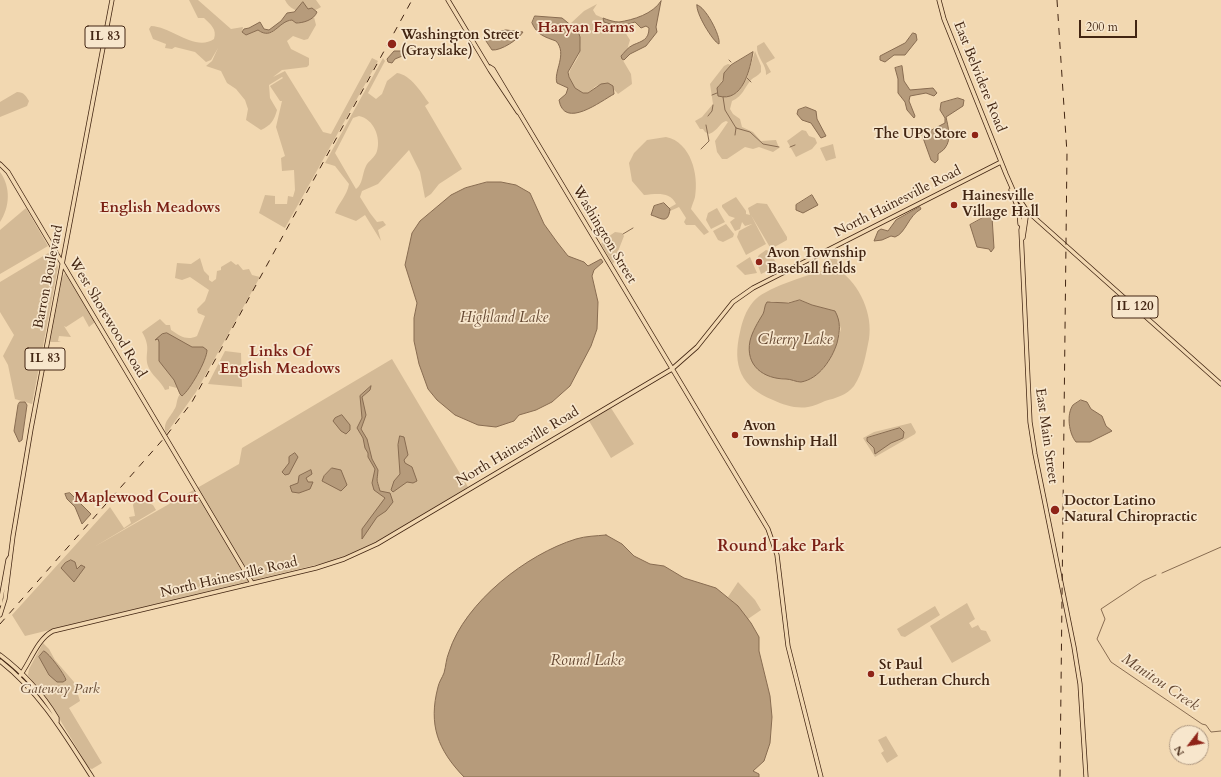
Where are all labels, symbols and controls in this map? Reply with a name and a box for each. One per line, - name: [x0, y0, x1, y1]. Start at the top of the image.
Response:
- scale bar: [1081, 12, 1139, 38]
- street label: East Belvidere Road: [949, 19, 1009, 135]
- text: 200 m: [1086, 19, 1118, 35]
- district label: Haryan Farms: [537, 20, 635, 38]
- road number: IL 83: [85, 26, 125, 48]
- place label: Washington Street (Grayslake): [401, 28, 519, 60]
- marker: Washington Street (Grayslake): [386, 38, 398, 50]
- place label: The UPS Store: [873, 127, 967, 143]
- marker: The UPS Store: [970, 130, 980, 140]
- street label: North Hainesville Road: [832, 163, 964, 241]
- street label: Washington Street: [568, 183, 640, 287]
- place label: Hainesville Village Hall: [962, 189, 1039, 222]
- district label: English Meadows: [100, 200, 220, 218]
- marker: Hainesville Village Hall: [949, 200, 959, 210]
- street label: Barron Boulevard: [31, 224, 67, 330]
- place label: Avon Township Baseball fields: [767, 246, 867, 278]
- street label: West Shorewood Road: [65, 255, 149, 381]
- marker: Avon Township Baseball fields: [754, 257, 764, 267]
- road number: IL 120: [1112, 296, 1158, 318]
- water label: Highland Lake: [460, 310, 548, 328]
- water label: Cherry Lake: [758, 332, 832, 350]
- district label: Links Of English Meadows: [220, 344, 340, 379]
- road number: IL 83: [25, 348, 65, 370]
- street label: East Main Street: [1031, 387, 1061, 485]
- street label: North Hainesville Road: [454, 404, 582, 490]
- place label: Avon Township Hall: [743, 419, 837, 452]
- marker: Avon Township Hall: [730, 430, 740, 440]
- district label: Maplewood Court: [74, 490, 198, 508]
- place label: Doctor Latino Natural Chiropractic: [1064, 494, 1197, 526]
- marker: Doctor Latino Natural Chiropractic: [1049, 504, 1061, 516]
- district label: Round Lake Park: [717, 537, 845, 557]
- street label: North Hainesville Road: [159, 554, 299, 602]
- water label: Manitou Creek: [1118, 650, 1202, 716]
- water label: Round Lake: [550, 653, 624, 671]
- place label: St Paul Lutheran Church: [879, 658, 990, 690]
- marker: St Paul Lutheran Church: [866, 669, 876, 679]
- park label: Gateway Park: [20, 682, 100, 698]
- north arrow: [1169, 725, 1209, 765]
- text: N: [1170, 743, 1188, 759]

